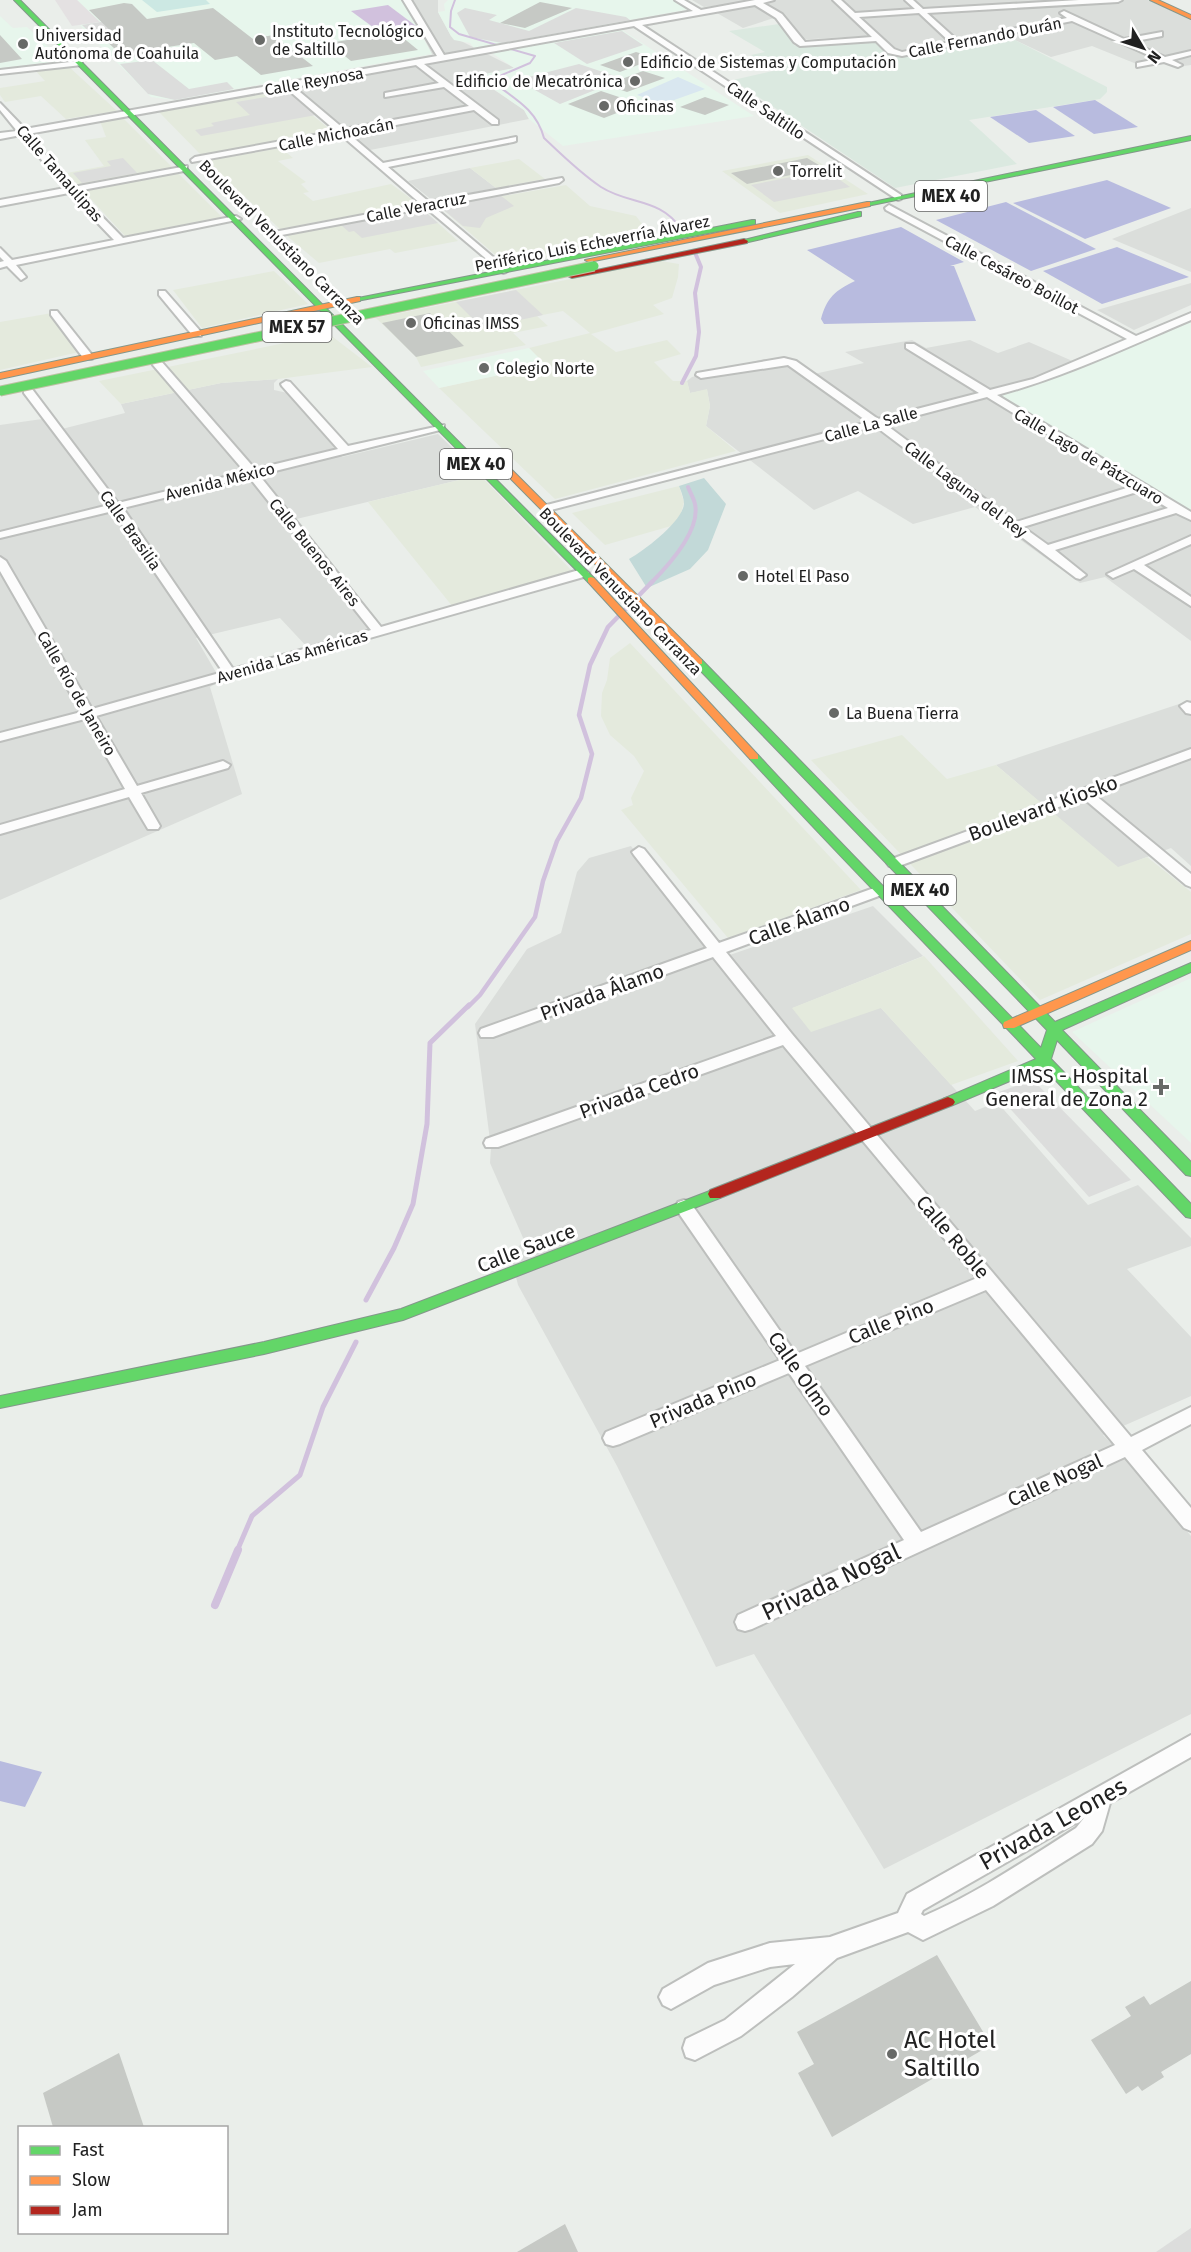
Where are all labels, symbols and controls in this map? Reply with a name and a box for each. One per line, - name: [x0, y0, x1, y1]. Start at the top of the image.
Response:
- street label: Calle Fernando Durán: [907, 13, 1063, 62]
- north arrow: [1113, 18, 1173, 78]
- place label: Instituto Tecnológico de Saltillo: [272, 22, 424, 59]
- place label: Universidad Autónoma de Coahuila: [35, 26, 199, 63]
- marker: Instituto Tecnológico de Saltillo: [253, 33, 267, 47]
- marker: Universidad Autónoma de Coahuila: [16, 37, 30, 51]
- text: N: [1144, 47, 1165, 67]
- place label: Edificio de Sistemas y Computación: [640, 53, 897, 72]
- marker: Edificio de Sistemas y Computación: [621, 55, 635, 69]
- street label: Calle Reynosa: [263, 63, 365, 100]
- place label: Edificio de Mecatrónica: [455, 72, 623, 91]
- marker: Edificio de Mecatrónica: [628, 74, 642, 88]
- street label: Calle Saltillo: [723, 77, 809, 144]
- place label: Oficinas: [616, 97, 674, 116]
- marker: Oficinas: [597, 99, 611, 113]
- street label: Calle Michoacán: [277, 114, 395, 155]
- street label: Calle Tamaulipas: [12, 121, 107, 226]
- street label: Boulevard Venustiano Carranza: [195, 156, 368, 329]
- place label: Torrelit: [790, 162, 843, 181]
- marker: Torrelit: [771, 164, 785, 178]
- road number: MEX 40: [915, 181, 987, 211]
- street label: Calle Veracruz: [365, 189, 468, 226]
- street label: Periférico Luis Echeverría Álvarez: [473, 210, 711, 276]
- street label: Calle Cesáreo Boillot: [942, 231, 1082, 318]
- road number: MEX 57: [262, 312, 332, 342]
- place label: Oficinas IMSS: [423, 314, 520, 333]
- marker: Oficinas IMSS: [404, 316, 418, 330]
- place label: Colegio Norte: [496, 359, 594, 378]
- marker: Colegio Norte: [477, 361, 491, 375]
- street label: Calle La Salle: [822, 403, 920, 446]
- street label: Calle Lago de Pátzcuaro: [1011, 404, 1167, 508]
- street label: Calle Laguna del Rey: [901, 437, 1031, 542]
- road number: MEX 40: [440, 449, 512, 479]
- street label: Avenida México: [163, 459, 277, 504]
- street label: Calle Brasilia: [96, 487, 165, 574]
- street label: Calle Buenos Aires: [265, 495, 364, 610]
- street label: Boulevard Venustiano Carranza: [535, 504, 706, 679]
- place label: Hotel El Paso: [755, 567, 850, 586]
- marker: Hotel El Paso: [736, 569, 750, 583]
- street label: Avenida Las Américas: [215, 626, 370, 687]
- street label: Calle Río de Janeiro: [33, 627, 120, 759]
- place label: La Buena Tierra: [846, 704, 959, 723]
- marker: La Buena Tierra: [827, 706, 841, 720]
- street label: Boulevard Kiosko: [965, 770, 1121, 846]
- road number: MEX 40: [884, 875, 956, 905]
- street label: Calle Álamo: [745, 892, 853, 950]
- street label: Privada Álamo: [537, 958, 667, 1026]
- street label: Privada Cedro: [576, 1058, 702, 1124]
- place label: IMSS - Hospital General de Zona 2: [985, 1064, 1148, 1111]
- marker: IMSS - Hospital General de Zona 2: [1152, 1078, 1170, 1096]
- street label: Calle Roble: [911, 1190, 995, 1284]
- street label: Calle Sauce: [474, 1218, 578, 1278]
- street label: Calle Pino: [845, 1293, 937, 1349]
- street label: Calle Olmo: [763, 1327, 839, 1421]
- street label: Privada Pino: [646, 1367, 760, 1433]
- street label: Calle Nogal: [1004, 1448, 1106, 1512]
- street label: Privada Nogal: [757, 1538, 905, 1626]
- street label: Privada Leones: [974, 1772, 1132, 1876]
- place label: AC Hotel Saltillo: [904, 2026, 996, 2082]
- marker: AC Hotel Saltillo: [885, 2047, 899, 2061]
- legend: [18, 2126, 228, 2234]
- text: Fast: [72, 2139, 105, 2161]
- text: Slow: [72, 2169, 111, 2191]
- text: Jam: [72, 2199, 103, 2221]

